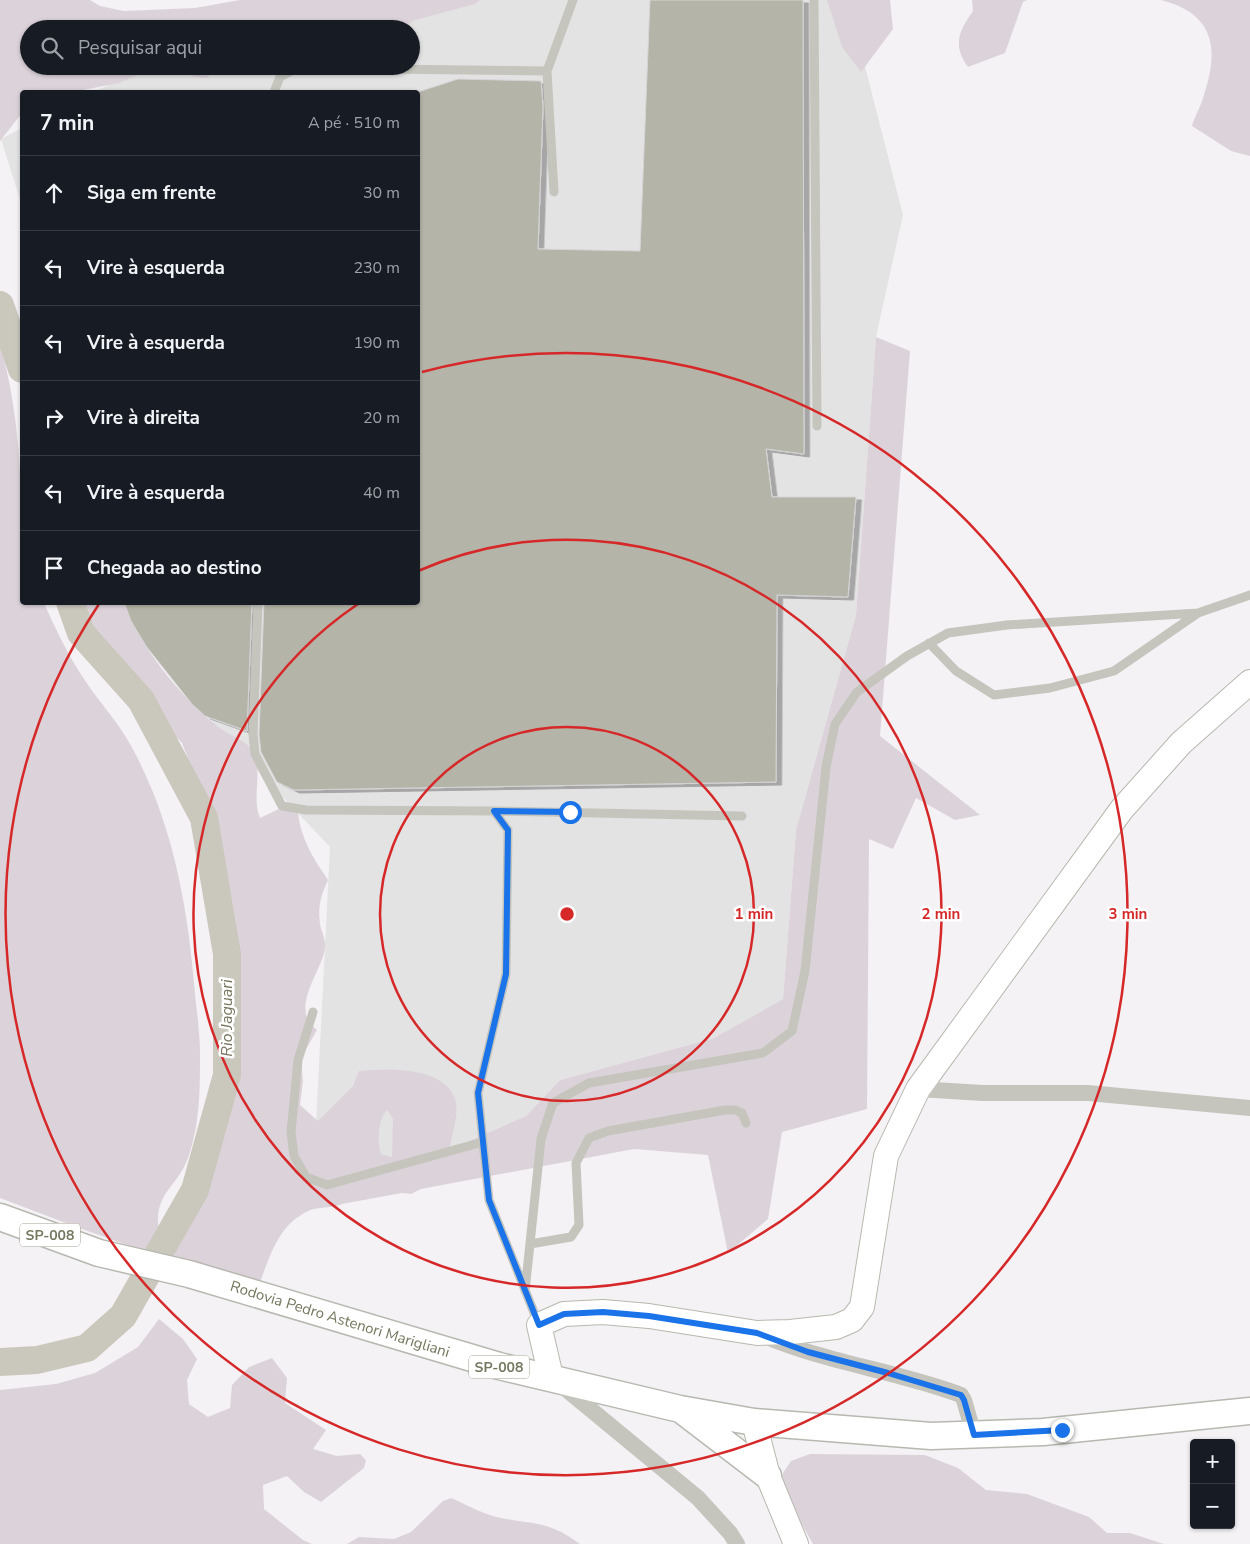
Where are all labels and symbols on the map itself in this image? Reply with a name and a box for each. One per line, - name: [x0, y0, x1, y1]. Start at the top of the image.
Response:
- route start: [559, 801, 582, 824]
- text: 1 min: [735, 904, 773, 924]
- text: 2 min: [922, 904, 960, 924]
- text: 3 min: [1109, 904, 1147, 924]
- centre of rings: [558, 905, 576, 923]
- water label: Rio Jaguari: [216, 979, 238, 1057]
- road number: SP-008: [20, 1224, 80, 1246]
- street label: Rodovia Pedro Astenori Marigliani: [228, 1276, 452, 1362]
- road number: SP-008: [469, 1355, 529, 1378]
- route end: [1051, 1419, 1074, 1442]

